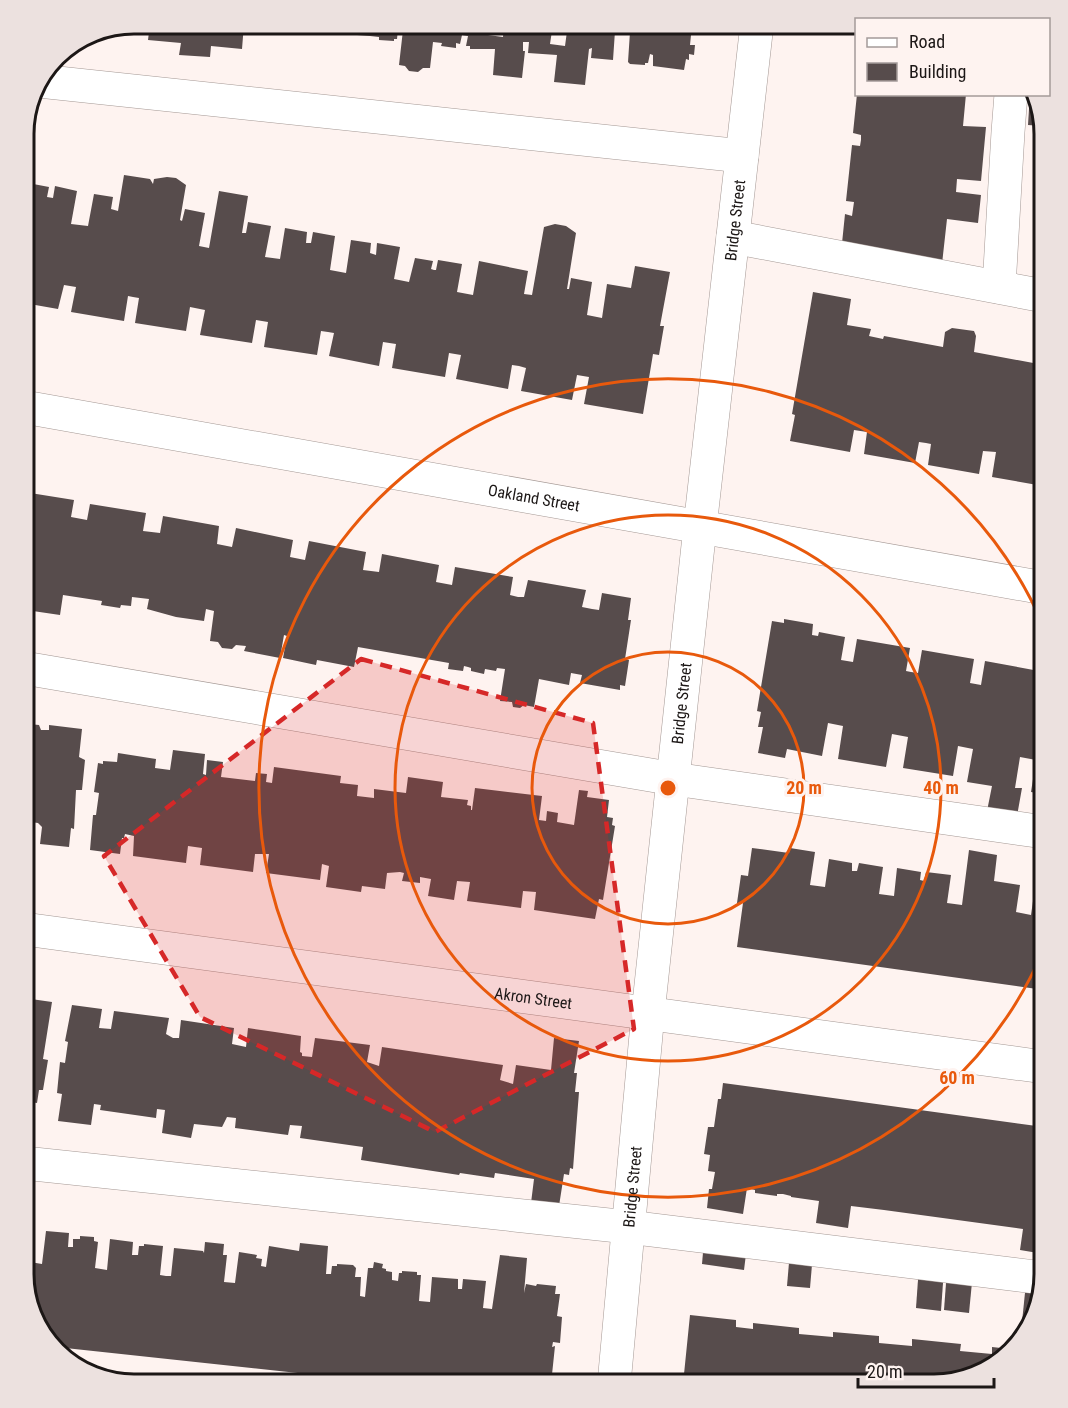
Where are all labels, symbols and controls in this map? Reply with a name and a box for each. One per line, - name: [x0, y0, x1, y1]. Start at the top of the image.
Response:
- legend: [855, 18, 1050, 96]
- text: Road: [909, 31, 945, 52]
- text: Building: [909, 61, 966, 82]
- street label: Bridge Street: [721, 178, 749, 262]
- street label: Oakland Street: [487, 481, 582, 515]
- street label: Bridge Street: [668, 661, 695, 745]
- text: 20 m: [786, 777, 822, 798]
- text: 40 m: [923, 777, 959, 798]
- centre of rings: [658, 778, 678, 798]
- street label: Akron Street: [493, 984, 574, 1013]
- text: 60 m: [939, 1067, 975, 1088]
- street label: Bridge Street: [619, 1145, 646, 1228]
- scale bar: [858, 1351, 994, 1389]
- text: 20 m: [867, 1361, 902, 1382]

